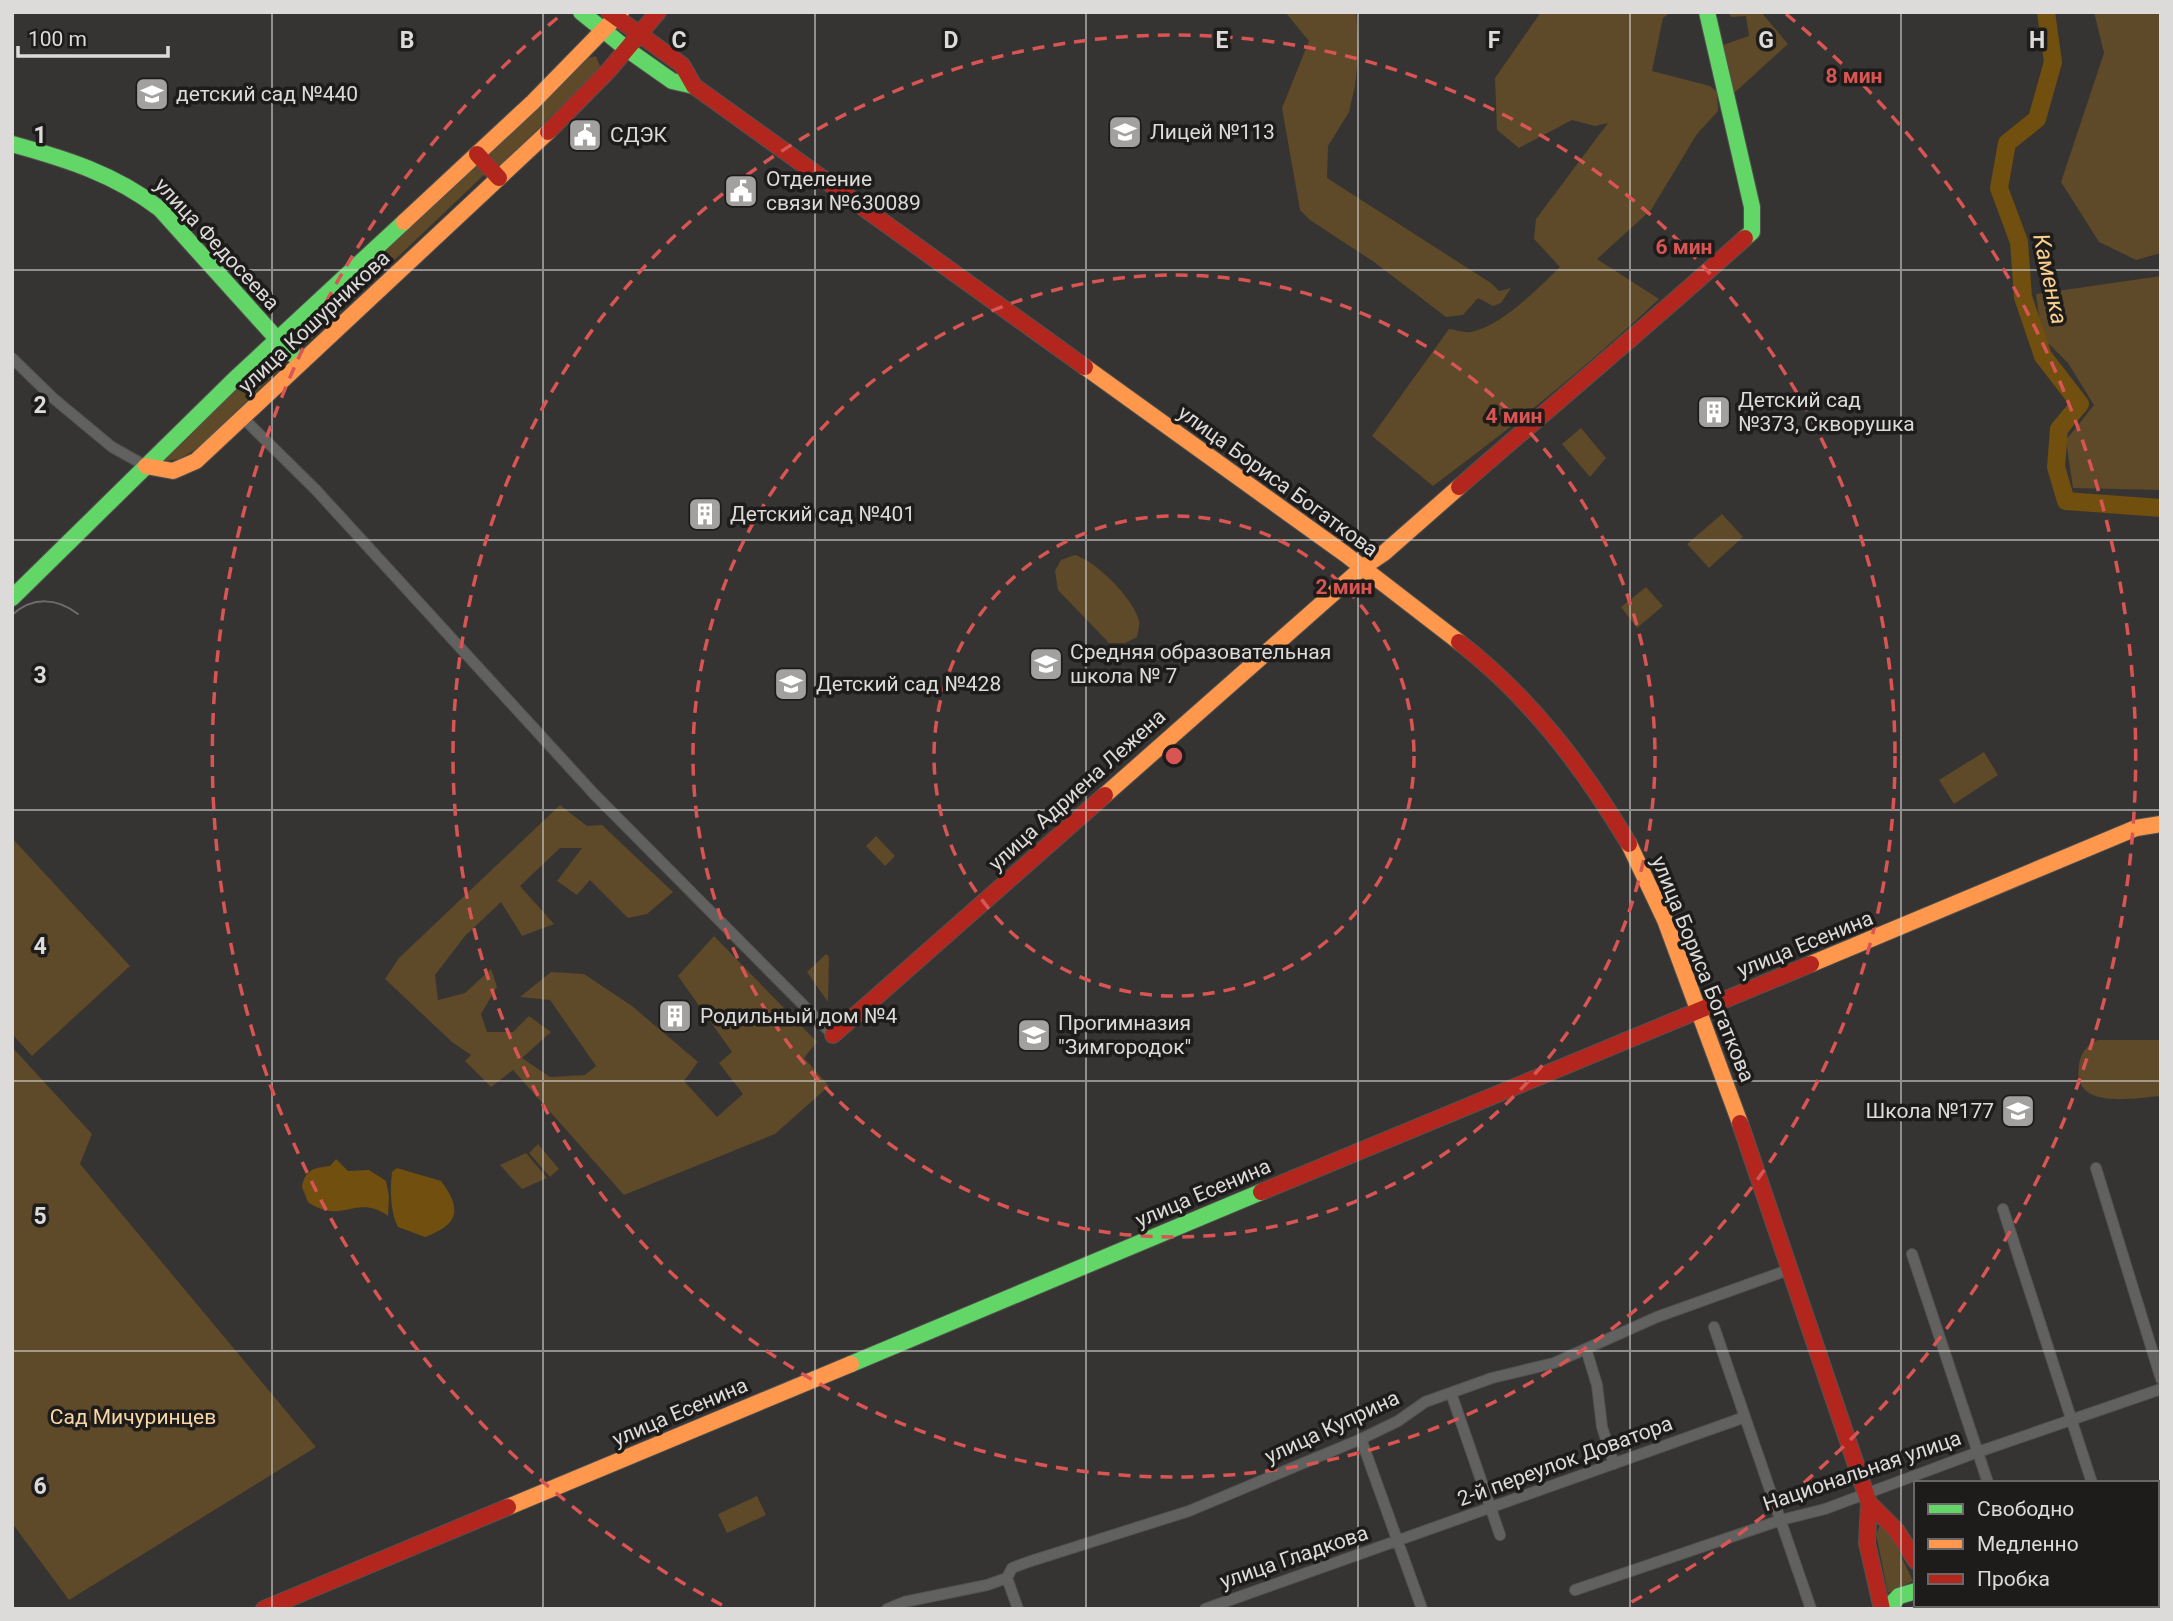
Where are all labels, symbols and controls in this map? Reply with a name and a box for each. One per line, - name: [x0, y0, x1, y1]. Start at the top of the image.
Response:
- scale bar: [18, 14, 168, 58]
- text: 100 m: [28, 27, 87, 51]
- text: B: [400, 27, 414, 54]
- text: C: [671, 27, 687, 54]
- text: D: [944, 27, 958, 54]
- text: E: [1216, 27, 1229, 54]
- text: F: [1488, 27, 1501, 54]
- text: G: [1758, 27, 1774, 54]
- text: H: [2029, 27, 2045, 54]
- text: 8 мин: [1826, 64, 1883, 88]
- school or university icon: детский сад №440: [133, 75, 171, 113]
- place label: детский сад №440: [176, 82, 358, 106]
- school or university icon: Лицей №113: [1106, 113, 1144, 151]
- public building icon: СДЭК: [566, 116, 604, 154]
- place label: Лицей №113: [1150, 120, 1275, 144]
- text: 1: [33, 122, 47, 149]
- place label: СДЭК: [610, 123, 668, 147]
- place label: Отделение связи №630089: [766, 167, 921, 215]
- public building icon: Отделение связи №630089: [722, 172, 760, 210]
- street label: улица Федосеева: [150, 173, 284, 315]
- water label: Каменка: [2027, 231, 2073, 327]
- text: 6 мин: [1656, 235, 1713, 259]
- street label: улица Кошурникова: [234, 246, 394, 398]
- place label: Детский сад №373, Скворушка: [1738, 388, 1915, 436]
- text: 2: [33, 392, 47, 419]
- building icon: Детский сад №373, Скворушка: [1695, 393, 1733, 431]
- street label: улица Бориса Богаткова: [1173, 400, 1383, 562]
- text: 4 мин: [1486, 404, 1543, 428]
- building icon: Детский сад №401: [686, 495, 724, 533]
- place label: Детский сад №401: [730, 502, 915, 526]
- text: 2 мин: [1316, 575, 1373, 599]
- place label: Средняя образовательная школа № 7: [1070, 640, 1331, 688]
- school or university icon: Средняя образовательная школа № 7: [1027, 645, 1065, 683]
- text: 3: [33, 662, 47, 689]
- school or university icon: Детский сад №428: [772, 665, 810, 703]
- place label: Детский сад №428: [816, 672, 1001, 696]
- street label: улица Адриена Лежена: [984, 704, 1170, 876]
- centre of rings: [1162, 744, 1186, 768]
- street label: улица Бориса Богаткова: [1647, 853, 1759, 1085]
- street label: улица Есенина: [1734, 906, 1876, 982]
- text: 4: [33, 933, 47, 960]
- building icon: Родильный дом №4: [656, 997, 694, 1035]
- place label: Родильный дом №4: [700, 1004, 897, 1028]
- place label: Прогимназия "Зимгородок": [1058, 1011, 1191, 1059]
- school or university icon: Прогимназия "Зимгородок": [1015, 1016, 1053, 1054]
- school or university icon: Школа №177: [1999, 1092, 2037, 1130]
- place label: Школа №177: [1866, 1099, 1994, 1123]
- street label: улица Есенина: [1132, 1154, 1274, 1232]
- text: 5: [33, 1203, 47, 1230]
- street label: улица Есенина: [609, 1373, 751, 1451]
- street label: улица Куприна: [1261, 1385, 1403, 1469]
- park label: Сад Мичуринцев: [50, 1405, 216, 1429]
- street label: 2-й переулок Доватора: [1454, 1411, 1676, 1511]
- street label: Национальная улица: [1760, 1426, 1964, 1516]
- text: 6: [33, 1473, 47, 1500]
- legend: [1914, 1481, 2159, 1607]
- text: Свободно: [1977, 1497, 2074, 1521]
- street label: улица Гладкова: [1217, 1520, 1371, 1594]
- text: Медленно: [1977, 1532, 2079, 1556]
- text: Пробка: [1977, 1567, 2050, 1591]

